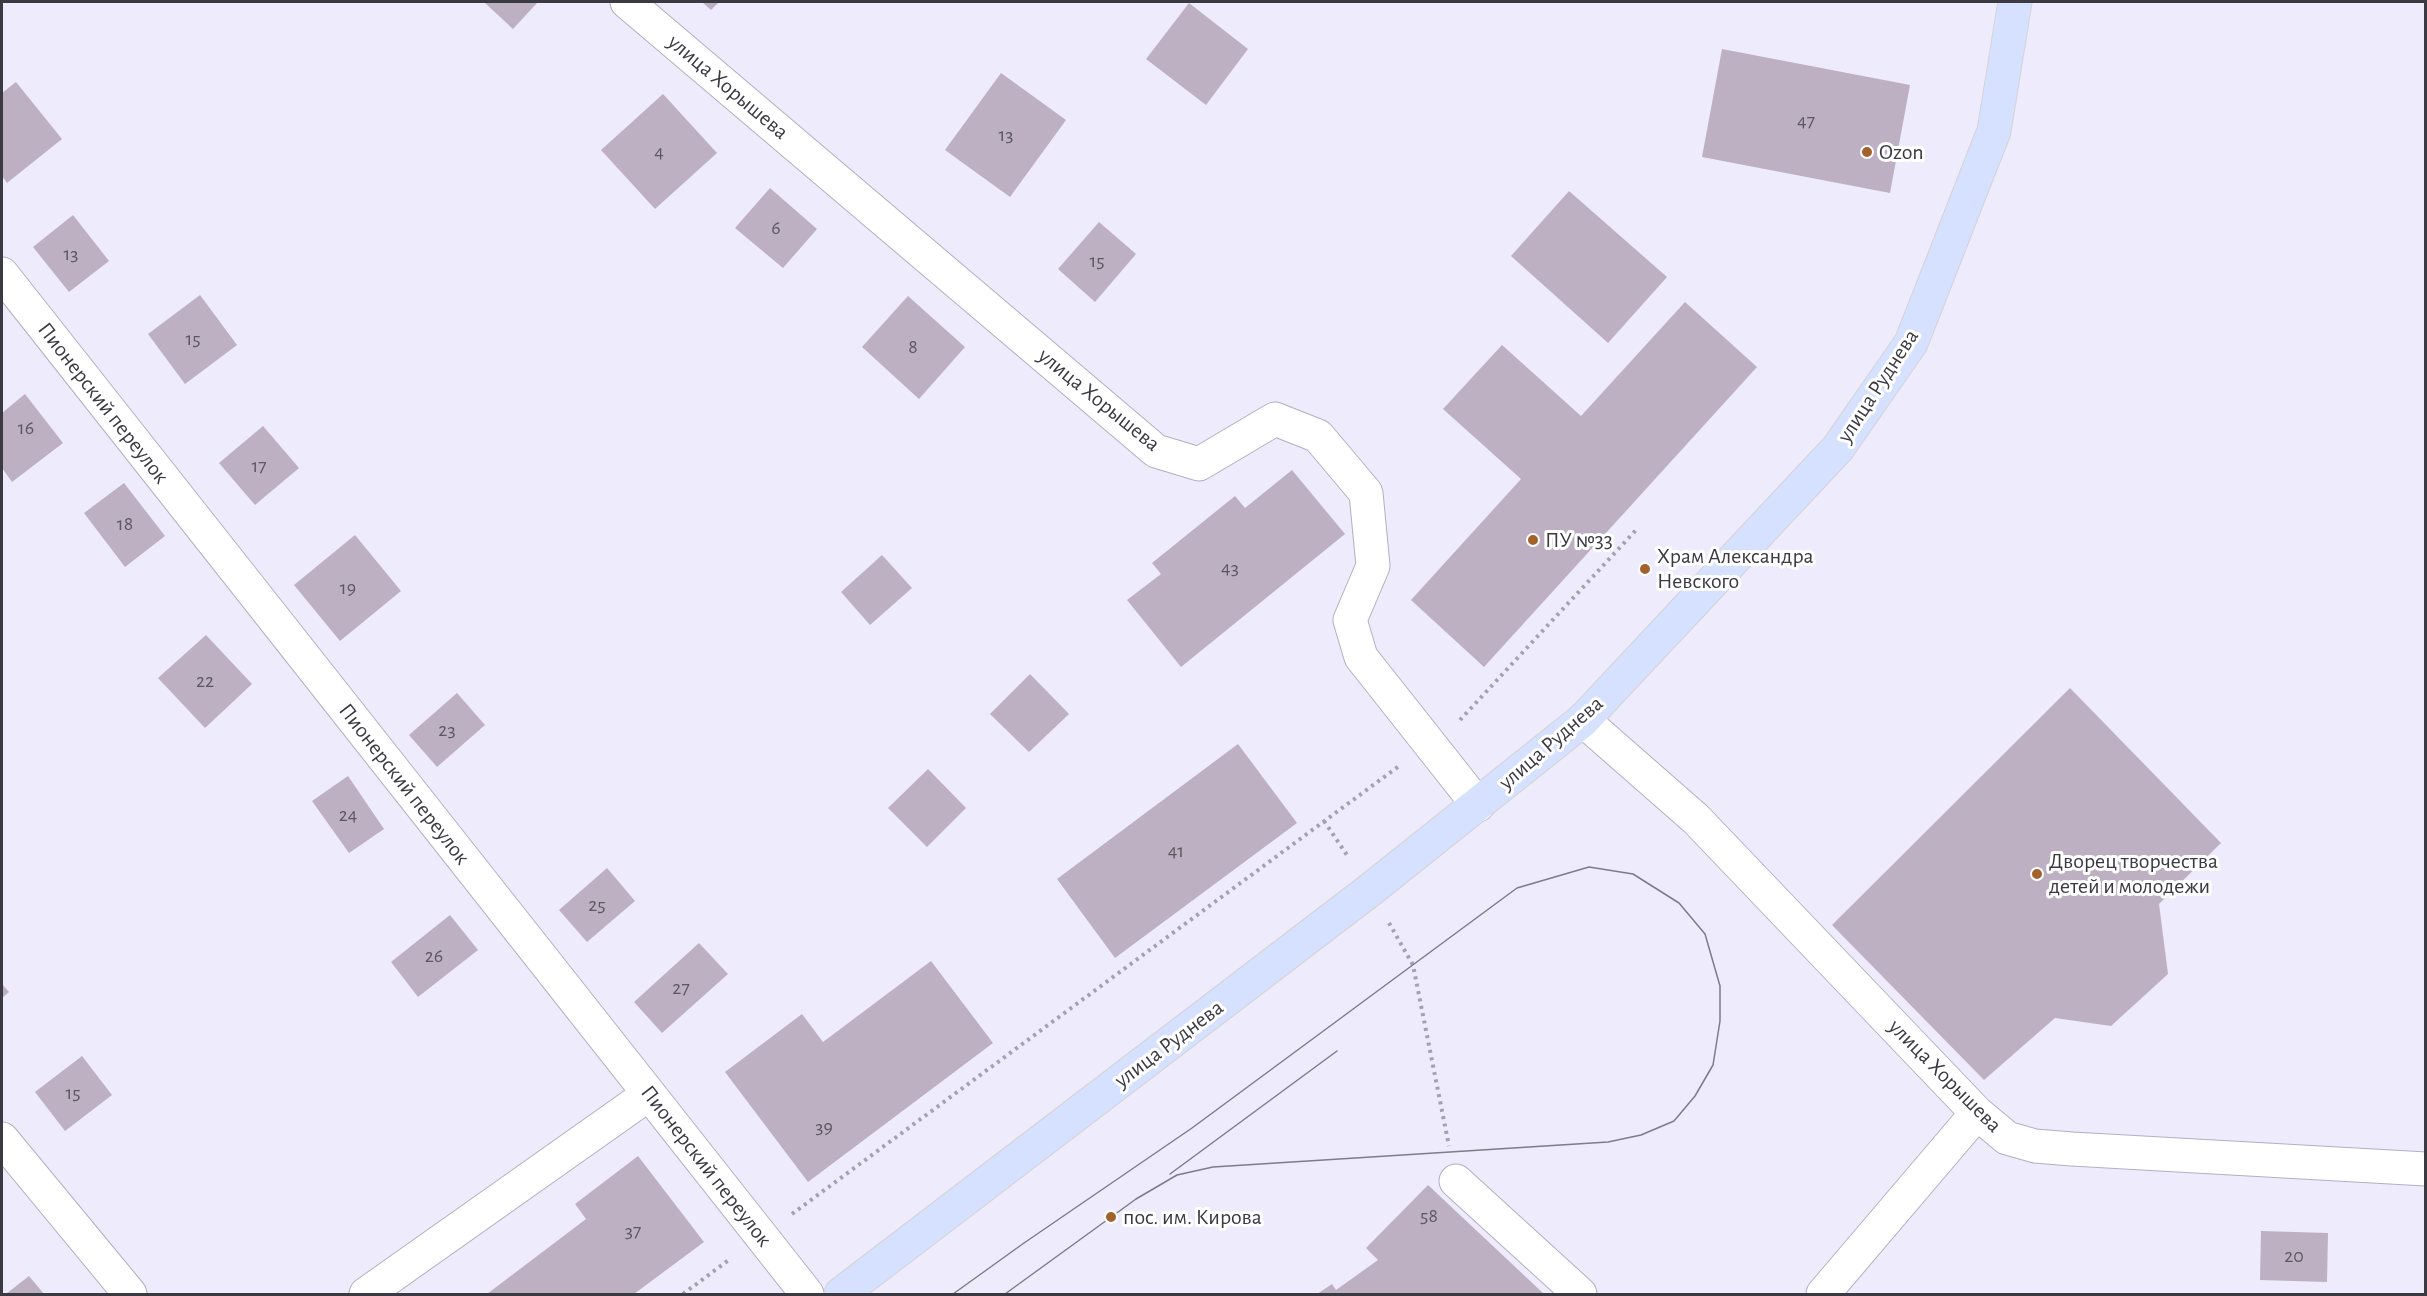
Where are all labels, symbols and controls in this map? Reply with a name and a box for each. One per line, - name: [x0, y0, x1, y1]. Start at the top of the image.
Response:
- street label: улица Хорышева: [662, 29, 794, 145]
- house number: 47: [1797, 109, 1815, 133]
- house number: 13: [998, 123, 1014, 147]
- place label: Ozon: [1879, 139, 1924, 165]
- house number: 4: [654, 140, 664, 164]
- marker: Ozon: [1860, 145, 1874, 159]
- house number: 6: [771, 216, 781, 240]
- house number: 13: [63, 242, 79, 266]
- house number: 15: [1089, 249, 1105, 273]
- street label: Пионерский переулок: [32, 317, 174, 489]
- street label: улица Руднева: [1832, 324, 1924, 448]
- house number: 15: [185, 327, 201, 351]
- house number: 8: [908, 335, 918, 359]
- street label: улица Хорышева: [1033, 343, 1165, 457]
- house number: 16: [18, 416, 34, 440]
- house number: 17: [251, 454, 267, 478]
- house number: 18: [117, 512, 133, 536]
- place label: ПУ №33: [1545, 527, 1613, 553]
- marker: ПУ №33: [1526, 533, 1540, 547]
- place label: Храм Александра Невского: [1657, 543, 1814, 594]
- house number: 43: [1221, 556, 1239, 580]
- marker: Храм Александра Невского: [1638, 562, 1652, 576]
- house number: 19: [340, 576, 356, 600]
- house number: 22: [196, 669, 214, 693]
- street label: улица Руднева: [1493, 690, 1609, 796]
- street label: Пионерский переулок: [333, 698, 475, 870]
- house number: 23: [438, 718, 456, 742]
- house number: 24: [339, 803, 357, 827]
- house number: 41: [1168, 839, 1184, 863]
- place label: Дворец творчества детей и молодежи: [2049, 848, 2218, 900]
- marker: Дворец творчества детей и молодежи: [2030, 867, 2044, 881]
- house number: 25: [588, 893, 606, 917]
- house number: 26: [425, 944, 443, 968]
- house number: 27: [672, 976, 690, 1000]
- street label: улица Руднева: [1109, 994, 1229, 1094]
- street label: улица Хорышева: [1883, 1014, 2007, 1138]
- street label: Пионерский переулок: [635, 1080, 777, 1252]
- house number: 15: [65, 1081, 81, 1105]
- house number: 39: [815, 1115, 833, 1139]
- place label: пос. им. Кирова: [1123, 1204, 1262, 1230]
- house number: 58: [1420, 1204, 1438, 1228]
- marker: пос. им. Кирова: [1104, 1210, 1118, 1224]
- house number: 37: [625, 1219, 641, 1243]
- house number: 20: [2284, 1244, 2304, 1268]

